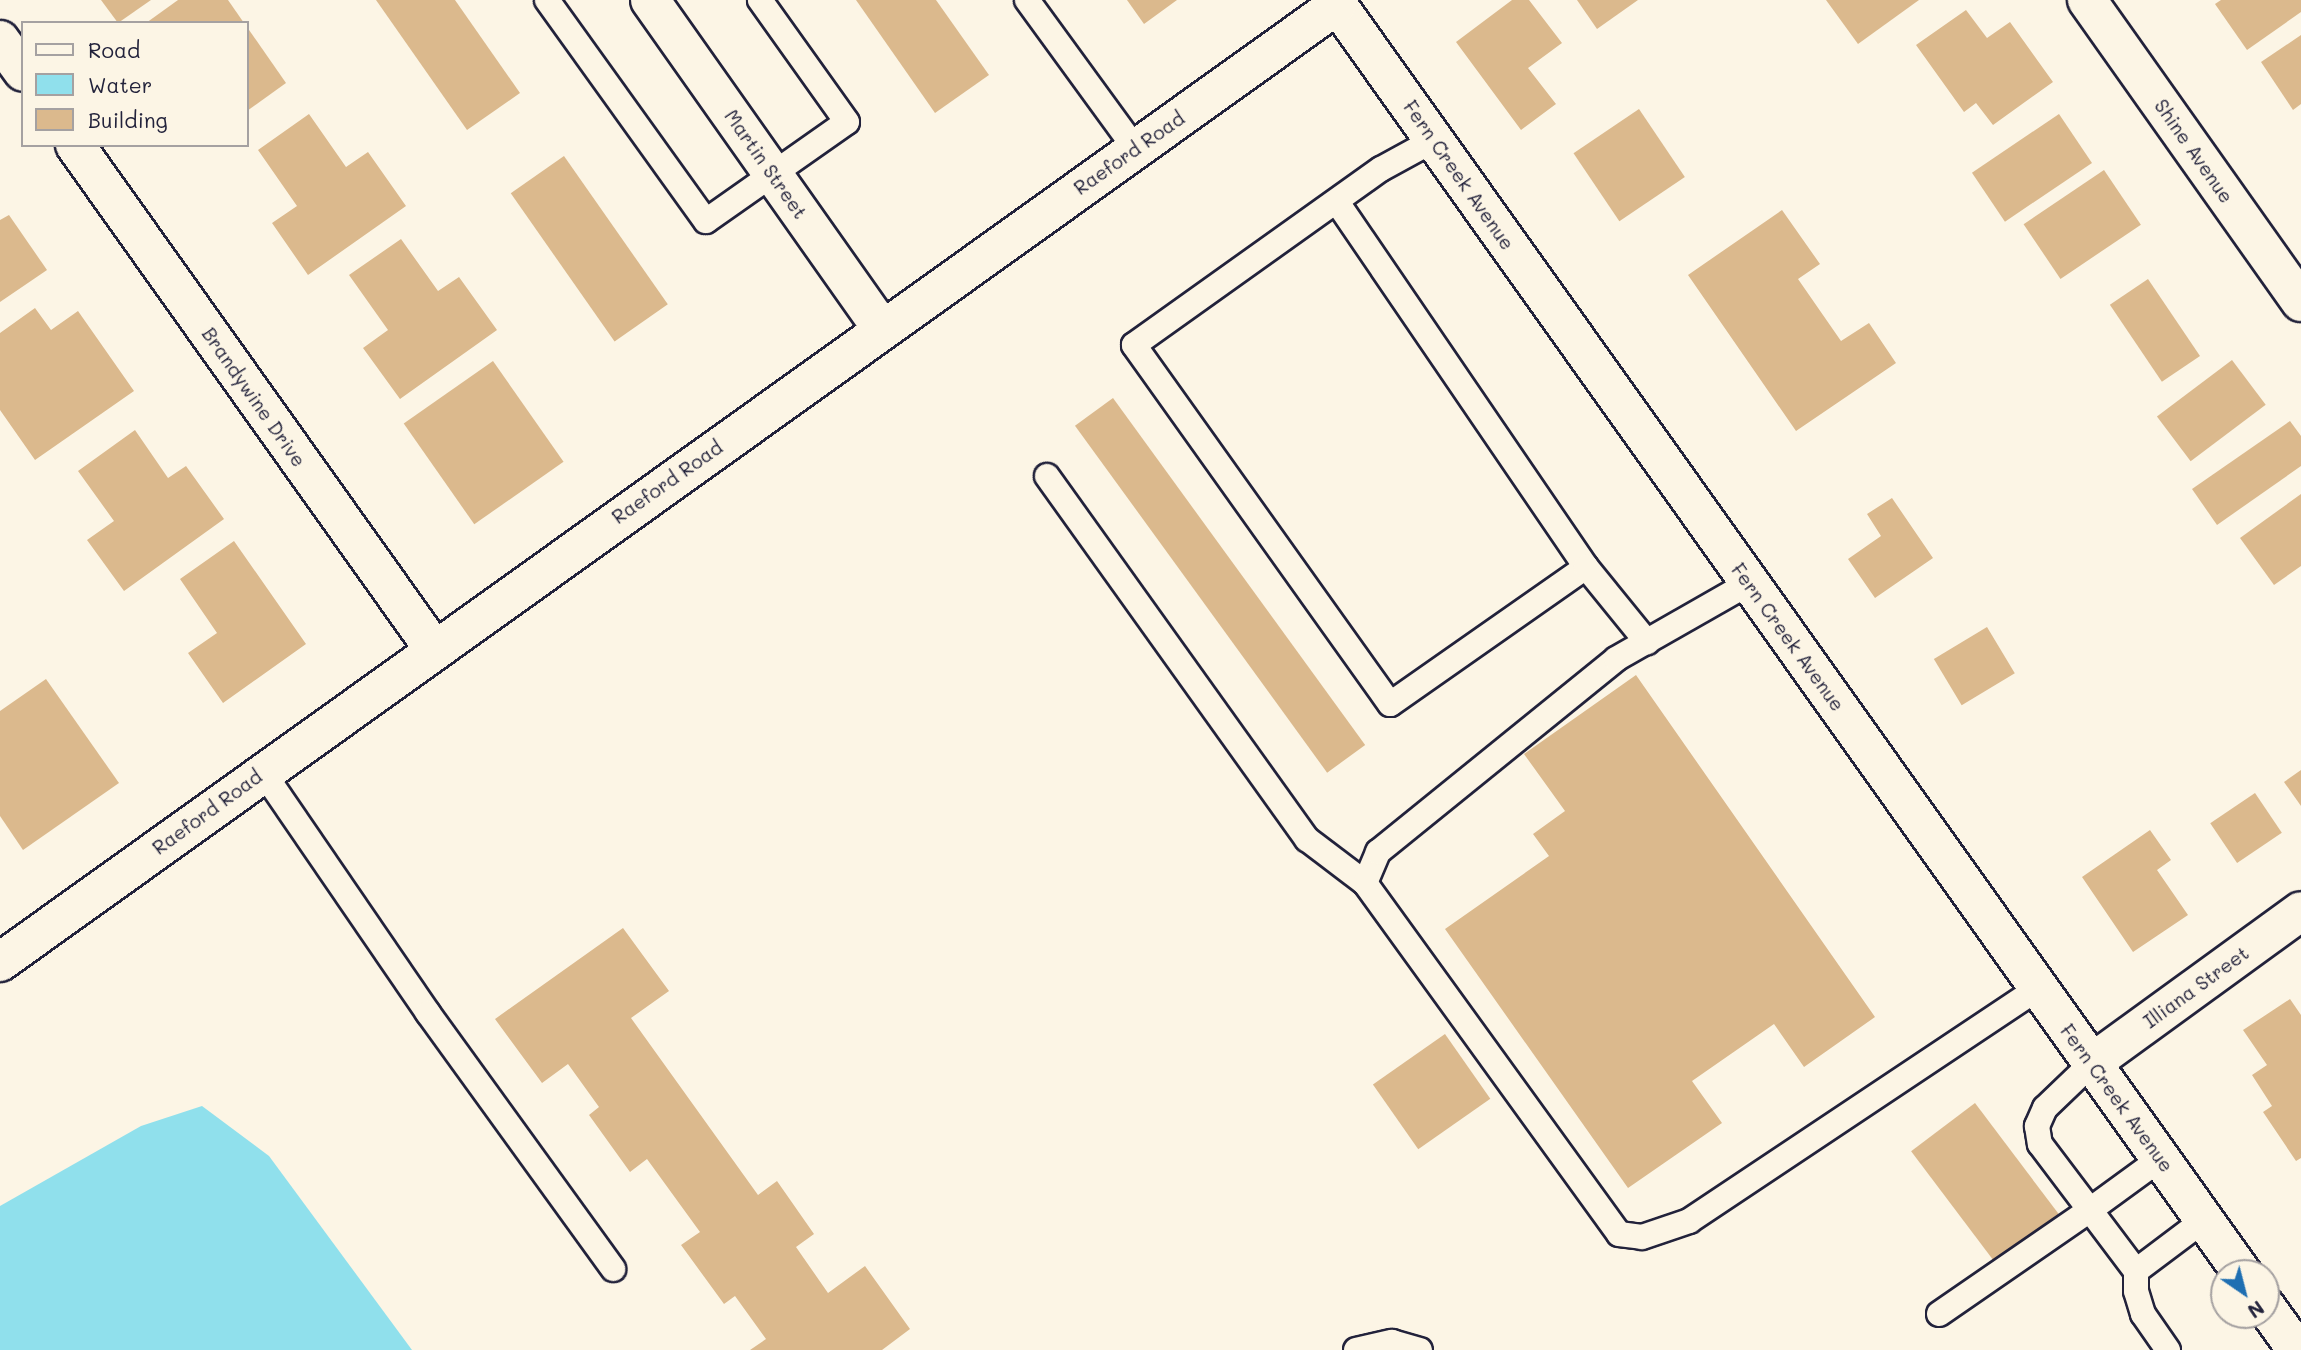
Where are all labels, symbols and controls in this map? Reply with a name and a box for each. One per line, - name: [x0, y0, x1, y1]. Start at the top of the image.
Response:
- legend: [21, 21, 248, 147]
- text: Road: [88, 36, 140, 63]
- text: Water: [88, 71, 152, 98]
- street label: Shine Avenue: [2150, 95, 2238, 207]
- street label: Fern Creek Avenue: [1399, 96, 1519, 254]
- street label: Martin Street: [720, 105, 812, 223]
- text: Building: [88, 106, 168, 133]
- street label: Raeford Road: [1069, 107, 1189, 199]
- street label: Brandywine Drive: [197, 323, 311, 471]
- street label: Raeford Road: [607, 436, 727, 528]
- street label: Fern Creek Avenue: [1727, 559, 1849, 715]
- street label: Raeford Road: [148, 765, 266, 859]
- street label: Illiana Street: [2139, 941, 2253, 1033]
- street label: Fern Creek Avenue: [2056, 1020, 2178, 1176]
- north arrow: [2210, 1259, 2280, 1329]
- text: N: [2243, 1296, 2269, 1324]

